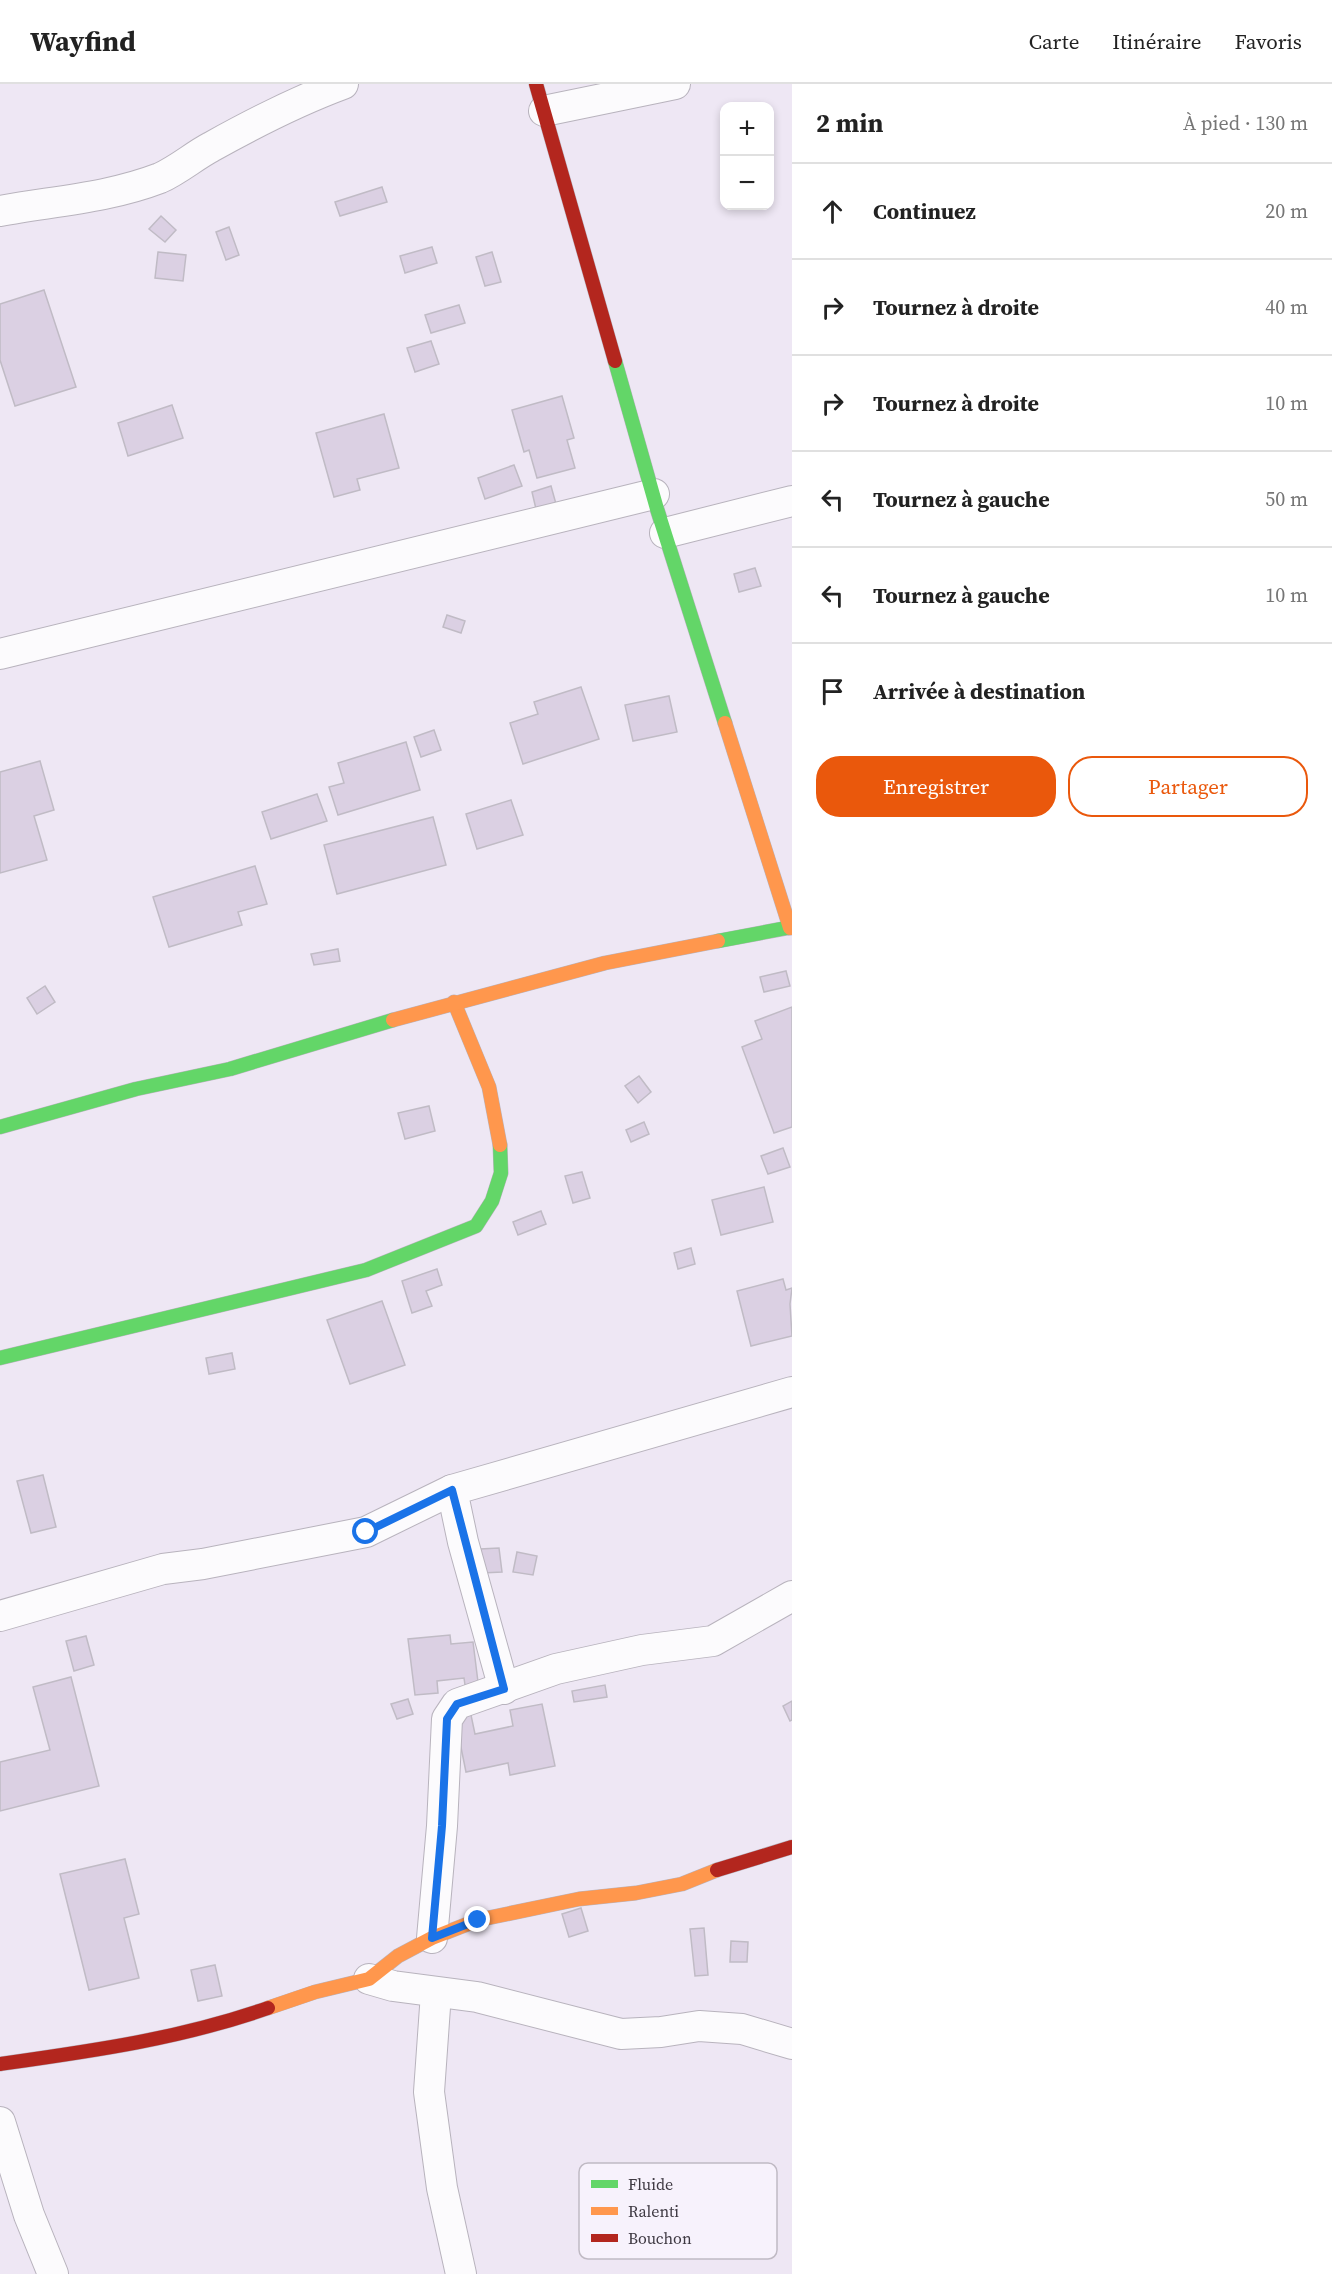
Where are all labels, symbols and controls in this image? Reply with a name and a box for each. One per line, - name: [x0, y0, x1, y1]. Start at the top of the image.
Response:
- text: Wayfind: [30, 22, 136, 60]
- text: Carte: [1029, 27, 1079, 56]
- text: Itinéraire: [1112, 27, 1201, 56]
- text: Favoris: [1234, 27, 1302, 56]
- map controls: [720, 102, 774, 210]
- button: +: [720, 102, 774, 156]
- text: 2 min: [816, 105, 883, 141]
- text: À pied · 130 m: [1183, 109, 1308, 137]
- button: −: [720, 156, 774, 210]
- icon: ahead: [816, 195, 849, 228]
- text: Continuez: [873, 196, 976, 226]
- text: 20 m: [1265, 197, 1308, 225]
- icon: right: [816, 291, 849, 324]
- text: Tournez à droite: [873, 292, 1039, 322]
- text: 40 m: [1265, 293, 1308, 321]
- icon: right: [816, 387, 849, 420]
- text: Tournez à droite: [873, 388, 1039, 418]
- text: 10 m: [1265, 389, 1308, 417]
- icon: left: [816, 483, 849, 516]
- text: Tournez à gauche: [873, 484, 1050, 514]
- text: 50 m: [1265, 485, 1308, 513]
- icon: left: [816, 579, 849, 612]
- text: Tournez à gauche: [873, 580, 1050, 610]
- text: 10 m: [1265, 581, 1308, 609]
- icon: arrive: [816, 675, 849, 708]
- text: Arrivée à destination: [873, 676, 1085, 706]
- button: Enregistrer: [816, 756, 1056, 817]
- button: Partager: [1068, 756, 1308, 817]
- route start: [352, 1518, 378, 1544]
- route end: [464, 1906, 490, 1932]
- legend: [579, 2163, 777, 2259]
- text: Fluide: [628, 2173, 673, 2195]
- text: Ralenti: [628, 2200, 679, 2222]
- text: Bouchon: [628, 2227, 692, 2249]

